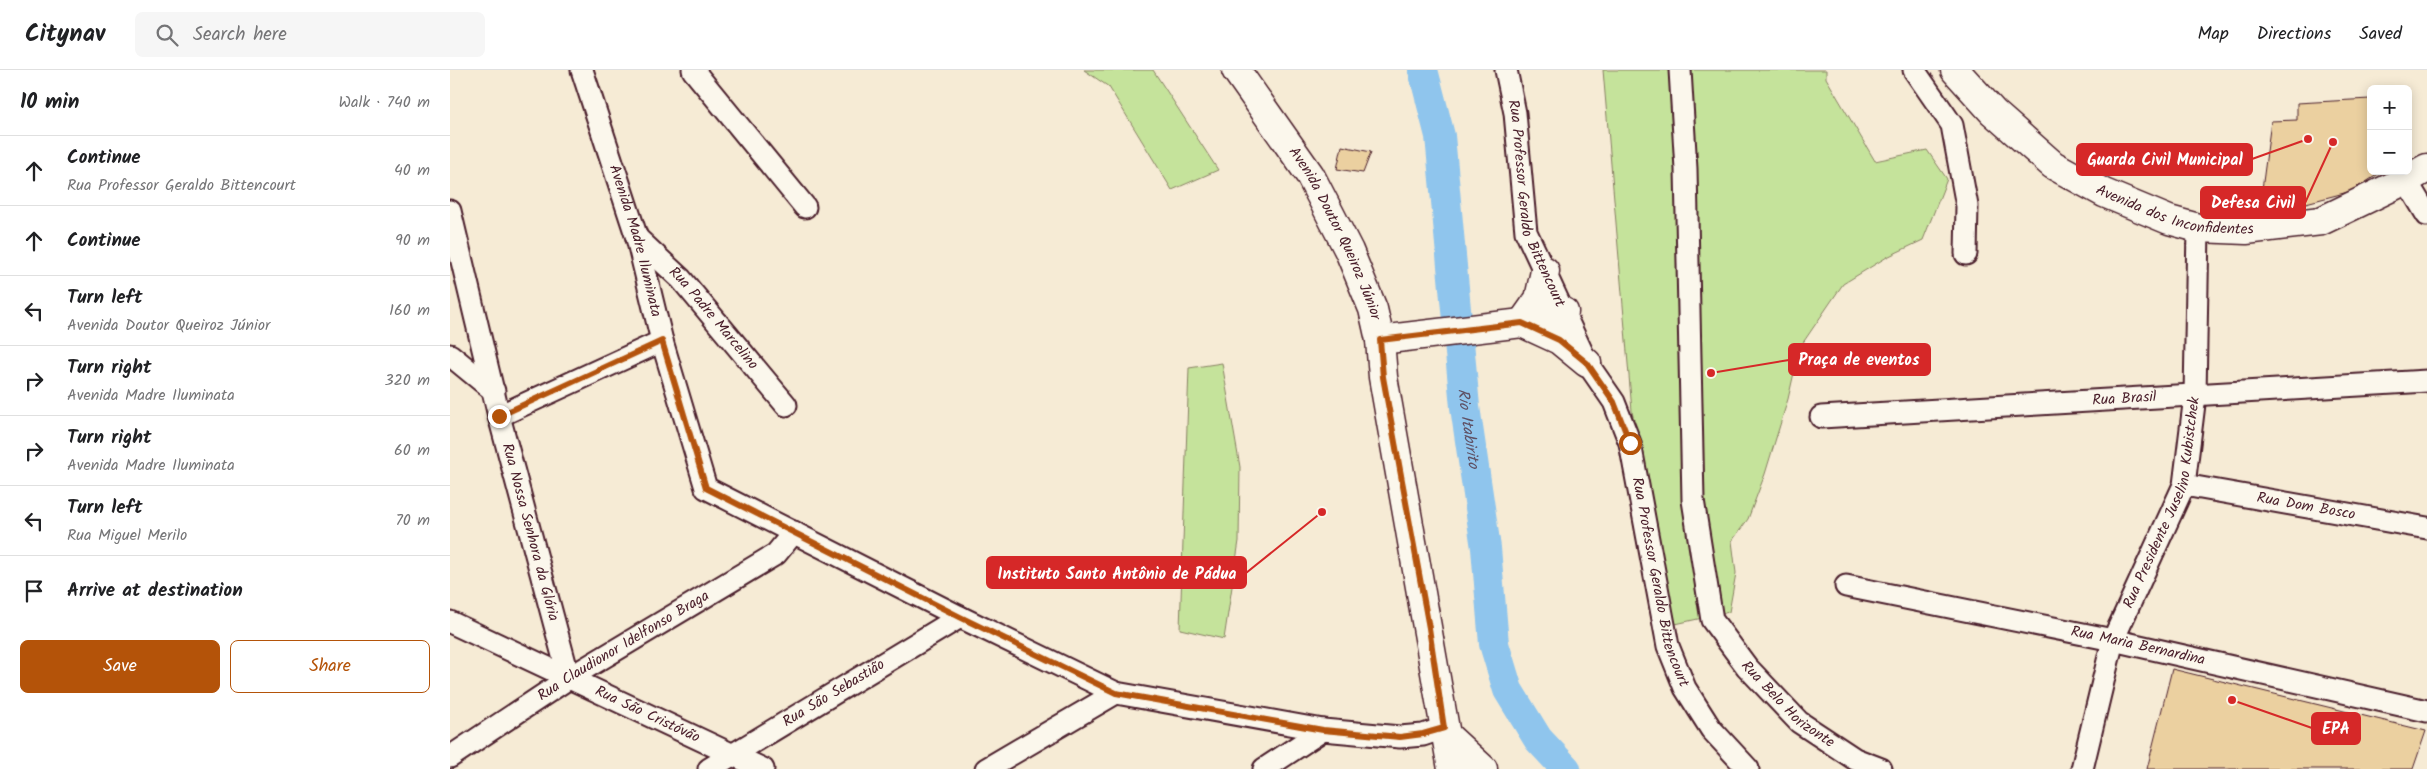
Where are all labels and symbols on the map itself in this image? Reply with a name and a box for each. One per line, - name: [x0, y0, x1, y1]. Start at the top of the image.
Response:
- street label: Rua Professor Geraldo Bittencourt: [1501, 97, 1572, 312]
- street label: Avenida Doutor Queiroz Júnior: [1282, 142, 1387, 323]
- callout: Guarda Civil Municipal: [2077, 144, 2252, 175]
- text: Guarda Civil Municipal: [2087, 148, 2243, 173]
- street label: Avenida Madre Iluminata: [602, 162, 668, 320]
- street label: Avenida dos Inconfidentes: [2091, 179, 2256, 242]
- callout: Defesa Civil: [2201, 187, 2305, 218]
- text: Defesa Civil: [2211, 191, 2296, 216]
- street label: Rua Padre Marcelino: [663, 261, 764, 375]
- callout: Praça de eventos: [1789, 344, 1930, 375]
- text: Praça de eventos: [1799, 348, 1920, 373]
- street label: Rua Brasil: [2092, 385, 2158, 413]
- water label: Rio Itabirito: [1451, 387, 1487, 472]
- street label: Rua Presidente Juselino Kubistchek: [2117, 395, 2207, 613]
- route end: [488, 405, 511, 428]
- route start: [1619, 432, 1642, 455]
- street label: Rua Nossa Senhora da Glória: [495, 441, 565, 624]
- street label: Rua Professor Geraldo Bittencourt: [1625, 475, 1696, 691]
- street label: Rua Dom Bosco: [2255, 486, 2357, 527]
- callout: Instituto Santo Antônio de Pádua: [987, 557, 1246, 588]
- text: Instituto Santo Antônio de Pádua: [998, 562, 1236, 587]
- street label: Rua Claudionor Idelfonso Braga: [533, 584, 714, 708]
- street label: Rua Maria Bernardina: [2069, 620, 2207, 672]
- street label: Rua São Sebastião: [778, 653, 890, 734]
- street label: Rua Belo Horizonte: [1734, 656, 1840, 755]
- street label: Rua São Cristóvão: [591, 680, 704, 750]
- callout: EPA: [2312, 713, 2360, 744]
- text: EPA: [2322, 717, 2350, 742]

